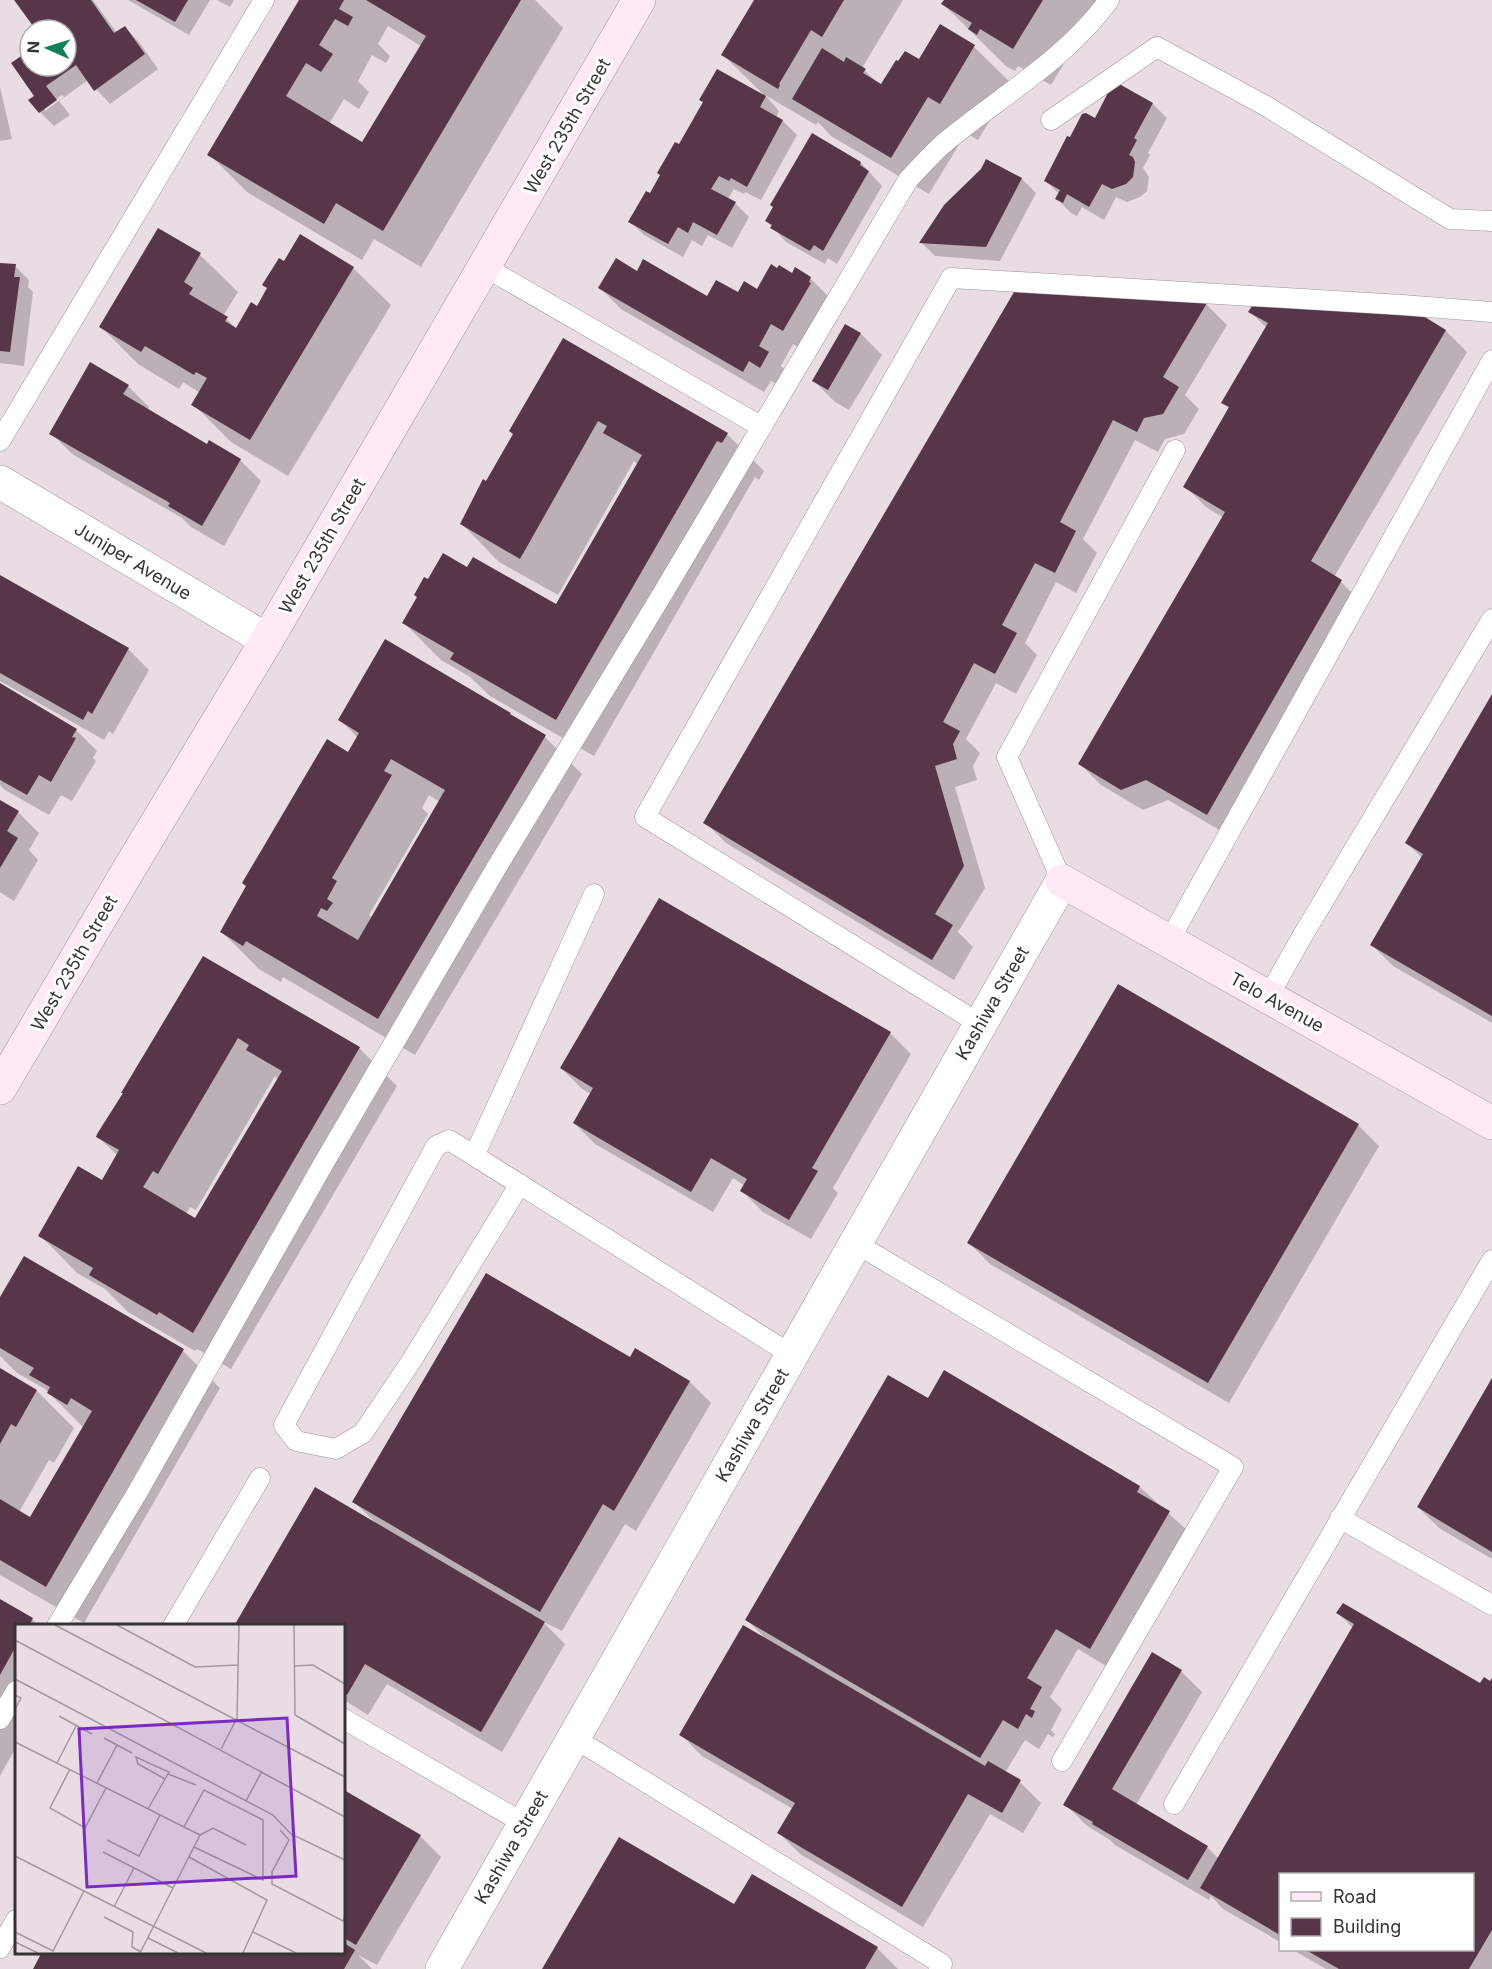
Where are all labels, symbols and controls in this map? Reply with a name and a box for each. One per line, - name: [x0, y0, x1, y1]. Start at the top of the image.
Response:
- north arrow: [18, 18, 78, 78]
- text: N: [23, 41, 43, 54]
- street label: West 235th Street: [520, 54, 614, 198]
- street label: West 235th Street: [275, 474, 369, 618]
- street label: Juniper Avenue: [71, 518, 195, 604]
- street label: West 235th Street: [27, 891, 121, 1035]
- street label: Kashiwa Street: [951, 942, 1033, 1063]
- street label: Telo Avenue: [1226, 968, 1328, 1036]
- street label: Kashiwa Street: [711, 1364, 793, 1485]
- inset map: [15, 1624, 345, 1954]
- street label: Kashiwa Street: [470, 1786, 552, 1907]
- legend: [1279, 1873, 1474, 1951]
- text: Road: [1333, 1886, 1376, 1907]
- text: Building: [1333, 1916, 1401, 1937]

